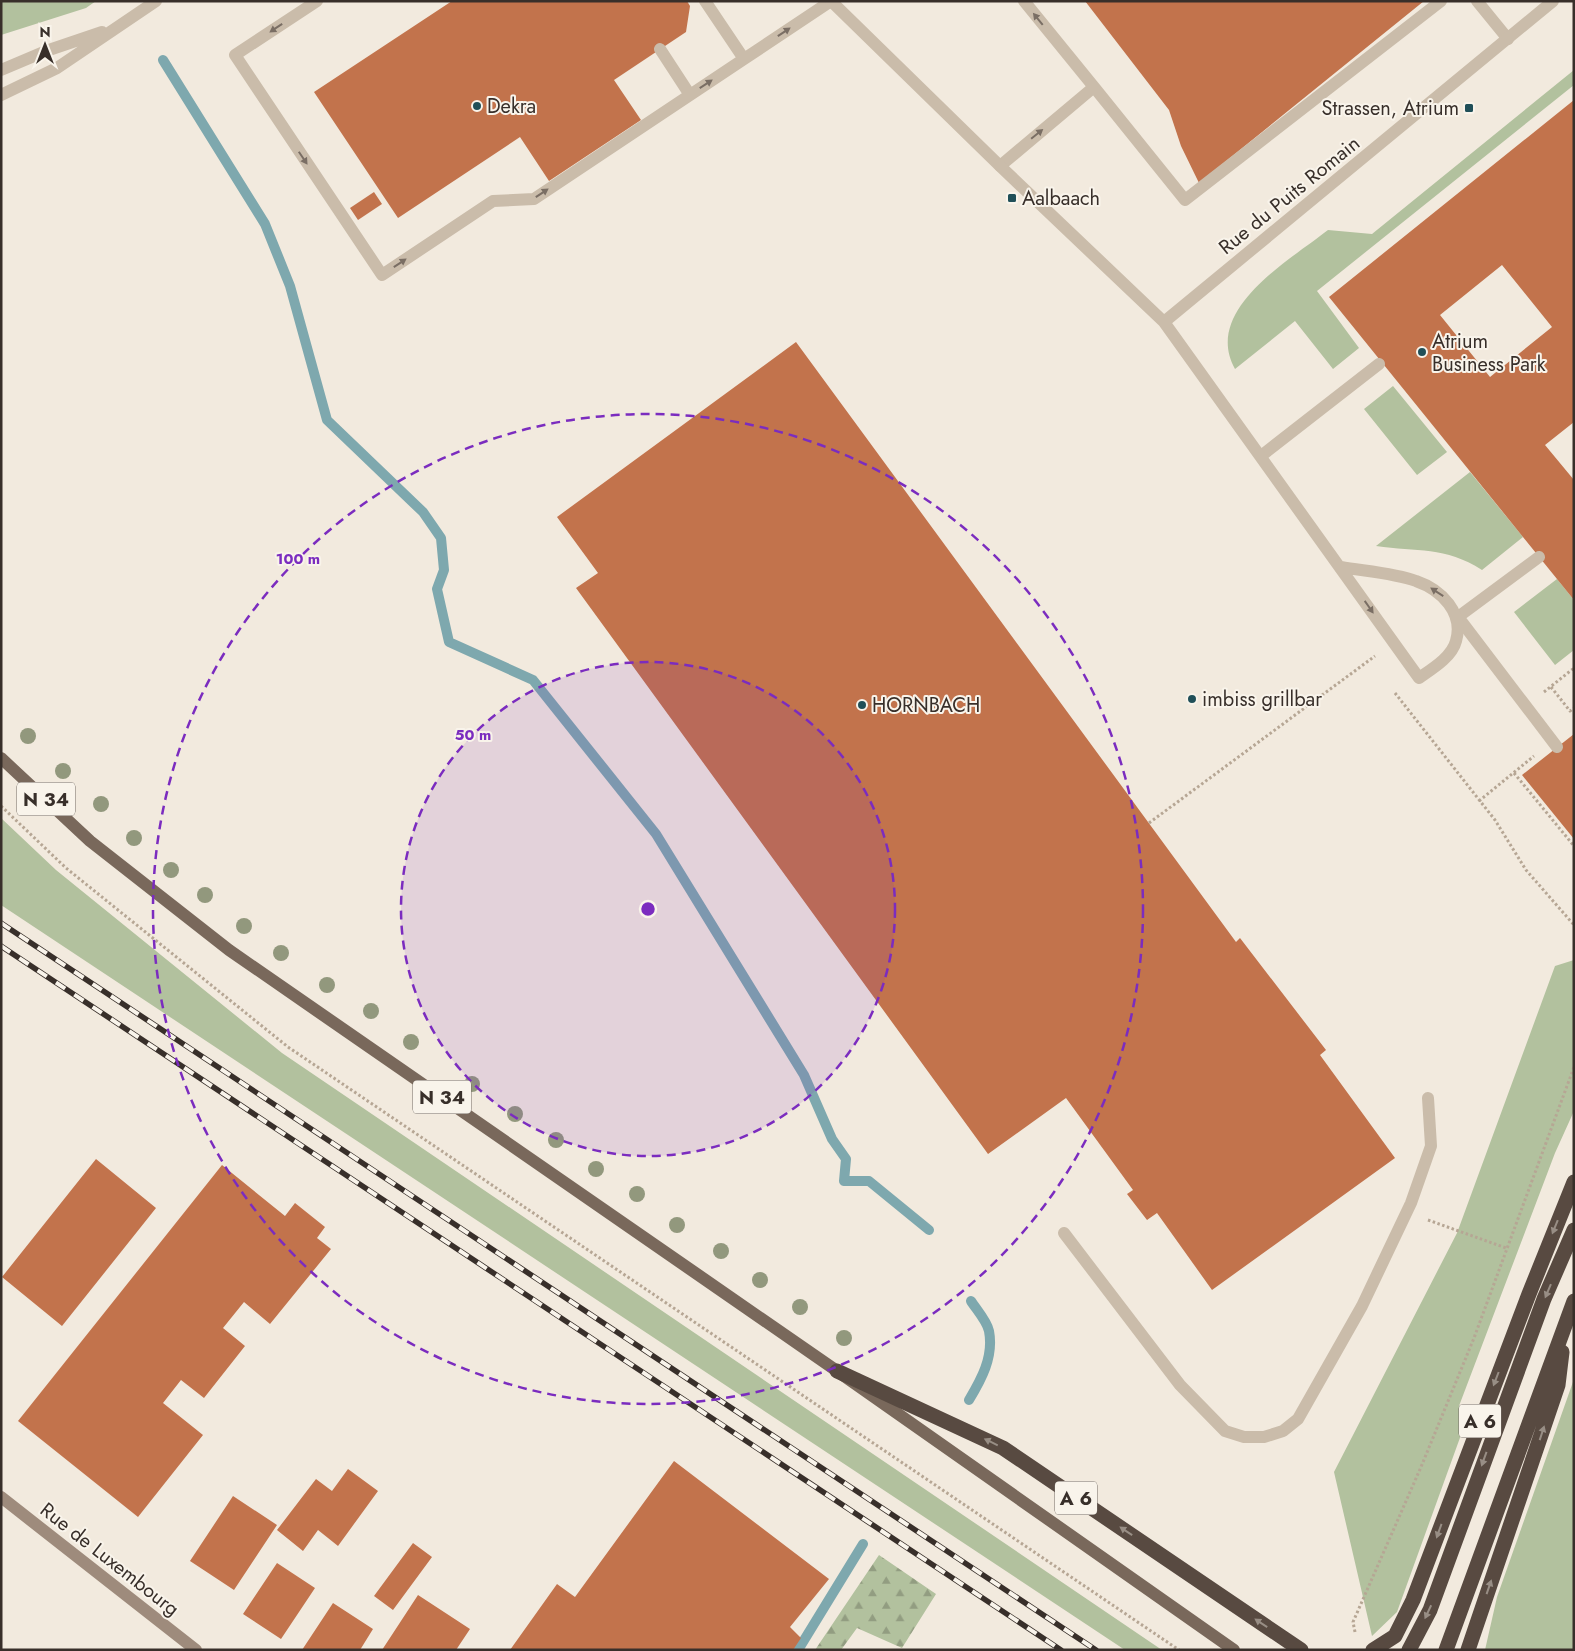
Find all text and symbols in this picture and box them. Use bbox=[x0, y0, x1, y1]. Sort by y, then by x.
one-way arrow bbox=[1033, 12, 1044, 25]
north arrow bbox=[20, 20, 70, 70]
text: N bbox=[39, 22, 51, 42]
one-way arrow bbox=[270, 23, 283, 33]
one-way arrow bbox=[777, 27, 791, 37]
one-way arrow bbox=[700, 79, 713, 89]
place label: Dekra bbox=[487, 92, 536, 121]
place label: Strassen, Atrium bbox=[1322, 94, 1459, 123]
marker: Dekra bbox=[471, 100, 483, 112]
marker: Strassen, Atrium bbox=[1463, 102, 1475, 114]
one-way arrow bbox=[1030, 128, 1043, 139]
street label: Rue du Puits Romain bbox=[1213, 129, 1366, 261]
one-way arrow bbox=[298, 151, 308, 165]
place label: Aalbaach bbox=[1022, 184, 1100, 213]
one-way arrow bbox=[535, 188, 549, 198]
marker: Aalbaach bbox=[1006, 192, 1018, 204]
one-way arrow bbox=[393, 258, 407, 268]
place label: Atrium Business Park bbox=[1432, 327, 1546, 379]
marker: Atrium Business Park bbox=[1416, 346, 1428, 358]
text: 100 m bbox=[276, 548, 320, 570]
one-way arrow bbox=[1430, 588, 1443, 597]
one-way arrow bbox=[1364, 600, 1374, 613]
place label: imbiss grillbar bbox=[1202, 685, 1322, 714]
place label: HORNBACH bbox=[872, 691, 980, 720]
marker: imbiss grillbar bbox=[1186, 693, 1198, 705]
marker: HORNBACH bbox=[856, 699, 868, 711]
text: 50 m bbox=[455, 724, 491, 746]
road number: N 34 bbox=[17, 782, 75, 816]
centre of rings bbox=[639, 900, 657, 918]
road number: N 34 bbox=[413, 1080, 471, 1114]
one-way arrow bbox=[1551, 1220, 1558, 1235]
one-way arrow bbox=[1543, 1284, 1551, 1298]
one-way arrow bbox=[1492, 1372, 1500, 1387]
road number: A 6 bbox=[1459, 1404, 1501, 1438]
one-way arrow bbox=[1539, 1426, 1546, 1441]
one-way arrow bbox=[984, 1438, 998, 1446]
one-way arrow bbox=[1480, 1452, 1487, 1467]
road number: A 6 bbox=[1055, 1482, 1097, 1515]
street label: Rue de Luxembourg bbox=[34, 1496, 185, 1623]
one-way arrow bbox=[1435, 1524, 1443, 1539]
one-way arrow bbox=[1120, 1527, 1133, 1536]
one-way arrow bbox=[1485, 1579, 1493, 1594]
one-way arrow bbox=[1424, 1605, 1432, 1619]
one-way arrow bbox=[1254, 1618, 1267, 1628]

